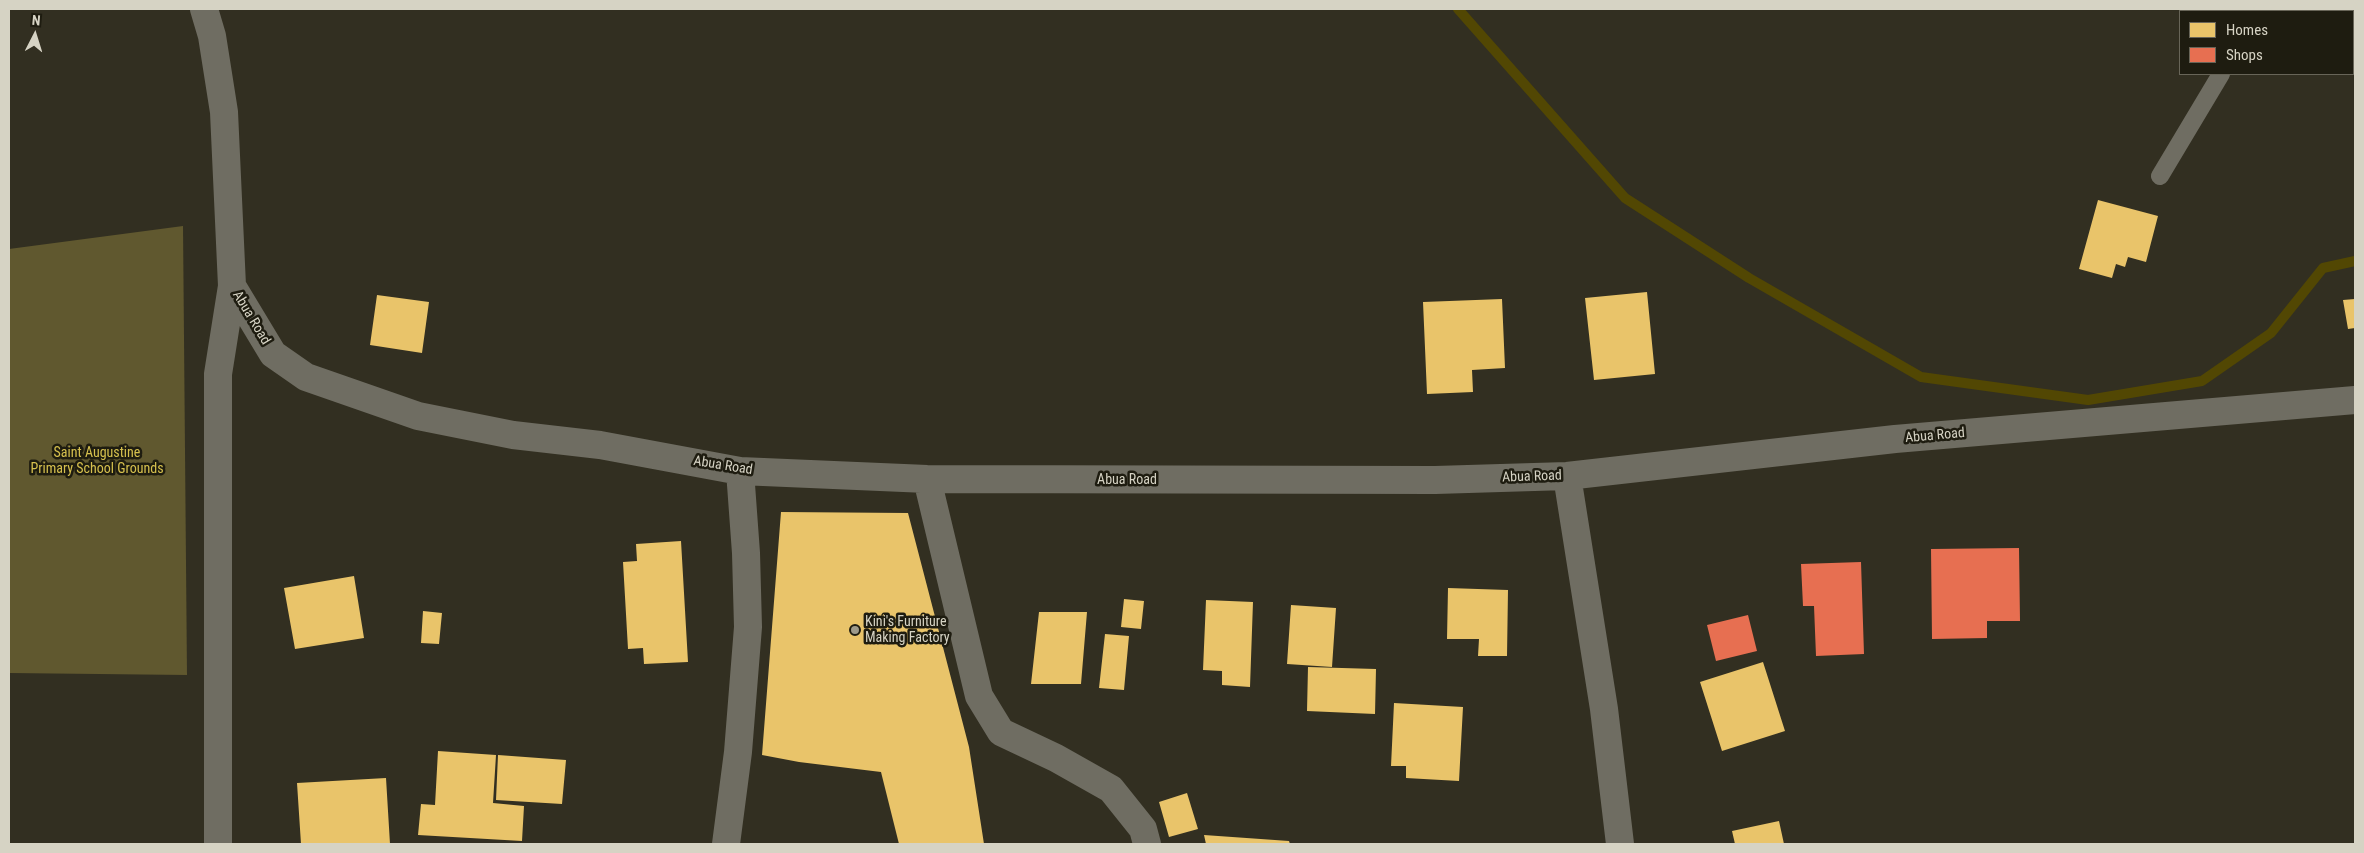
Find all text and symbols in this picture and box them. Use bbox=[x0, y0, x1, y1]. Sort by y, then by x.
north arrow bbox=[10, 10, 60, 60]
legend bbox=[2179, 10, 2354, 75]
text: N bbox=[31, 12, 41, 28]
text: Homes bbox=[2226, 21, 2268, 39]
text: Shops bbox=[2226, 46, 2263, 64]
street label: Abua Road bbox=[228, 288, 274, 348]
street label: Abua Road bbox=[1904, 425, 1966, 447]
park label: Saint Augustine Primary School Grounds bbox=[30, 445, 164, 478]
street label: Abua Road bbox=[692, 453, 754, 479]
street label: Abua Road bbox=[1502, 468, 1562, 486]
street label: Abua Road bbox=[1097, 472, 1157, 488]
place label: Kini's Furniture Making Factory bbox=[865, 614, 950, 646]
marker: Kini's Furniture Making Factory bbox=[849, 624, 861, 636]

